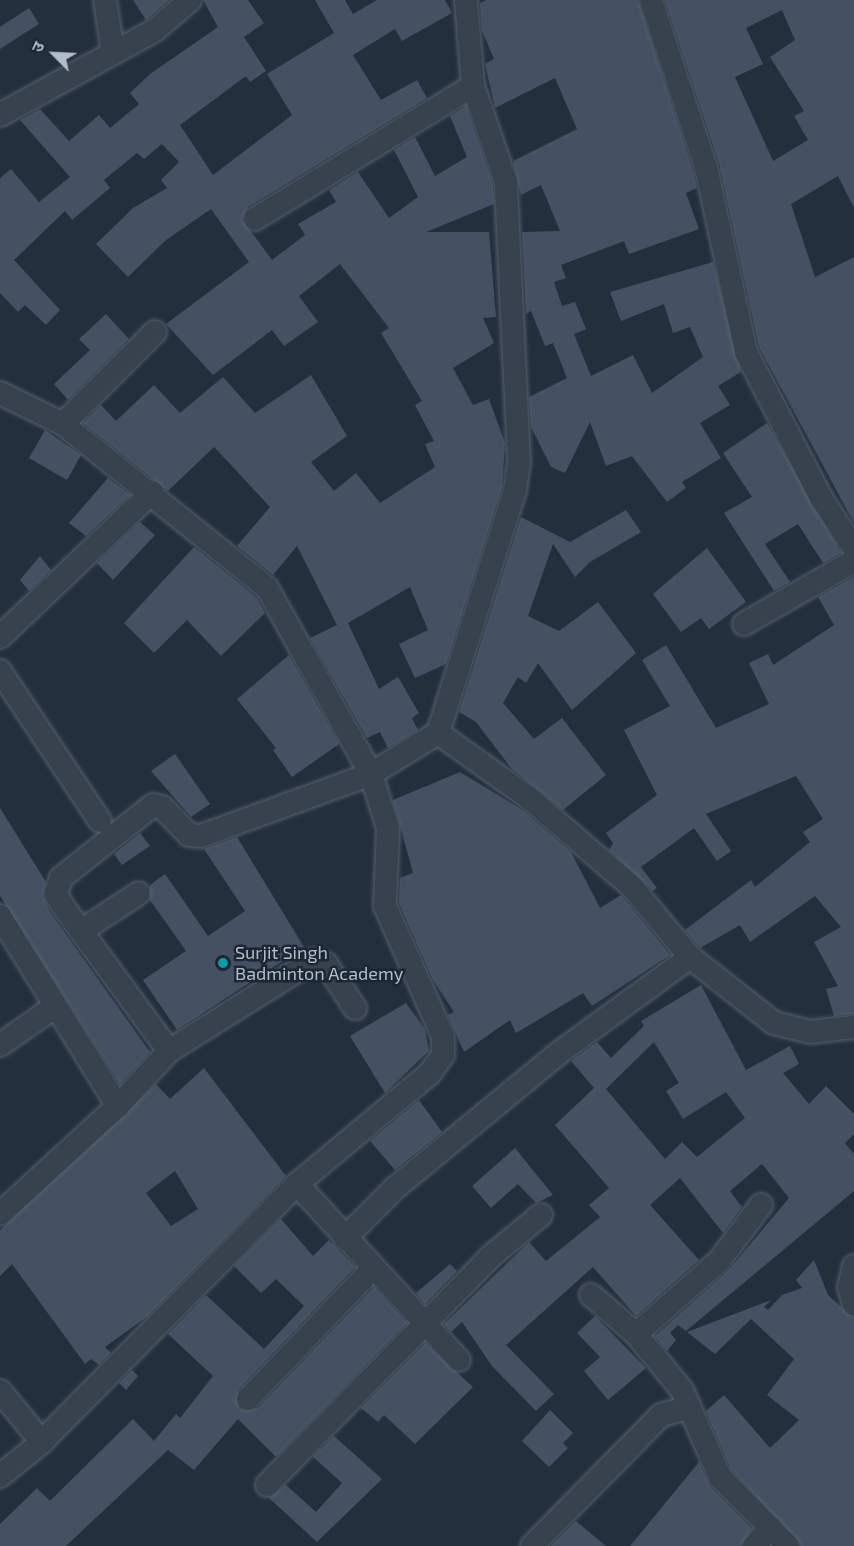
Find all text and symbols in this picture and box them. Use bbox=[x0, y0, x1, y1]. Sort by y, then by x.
north arrow bbox=[24, 24, 84, 84]
text: उ bbox=[27, 38, 48, 55]
place label: Surjit Singh Badminton Academy bbox=[235, 942, 404, 984]
marker: Surjit Singh Badminton Academy bbox=[216, 956, 230, 970]

